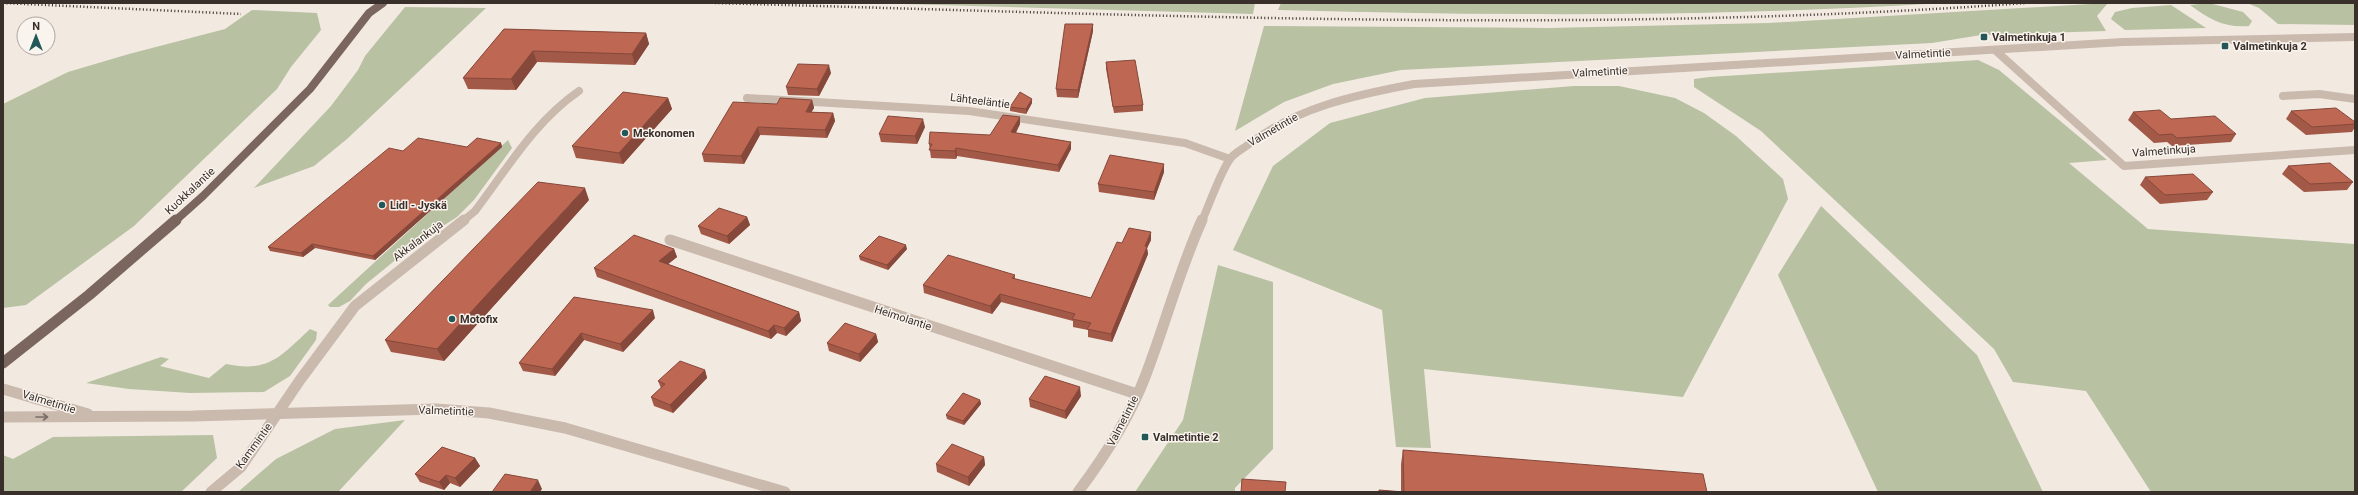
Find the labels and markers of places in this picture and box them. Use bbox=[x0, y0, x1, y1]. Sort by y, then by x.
place label: Valmetinkuja 1 bbox=[1992, 31, 2066, 44]
marker: Valmetinkuja 1 bbox=[1979, 32, 1989, 42]
place label: Valmetinkuja 2 bbox=[2233, 40, 2307, 53]
marker: Valmetinkuja 2 bbox=[2220, 41, 2230, 51]
place label: Mekonomen bbox=[633, 127, 695, 140]
marker: Mekonomen bbox=[620, 128, 630, 138]
place label: Lidl - Jyskä bbox=[390, 199, 447, 212]
marker: Lidl - Jyskä bbox=[377, 200, 387, 210]
place label: Motofix bbox=[460, 313, 498, 326]
marker: Motofix bbox=[447, 314, 457, 324]
place label: Valmetintie 2 bbox=[1153, 431, 1219, 444]
marker: Valmetintie 2 bbox=[1140, 432, 1150, 442]

